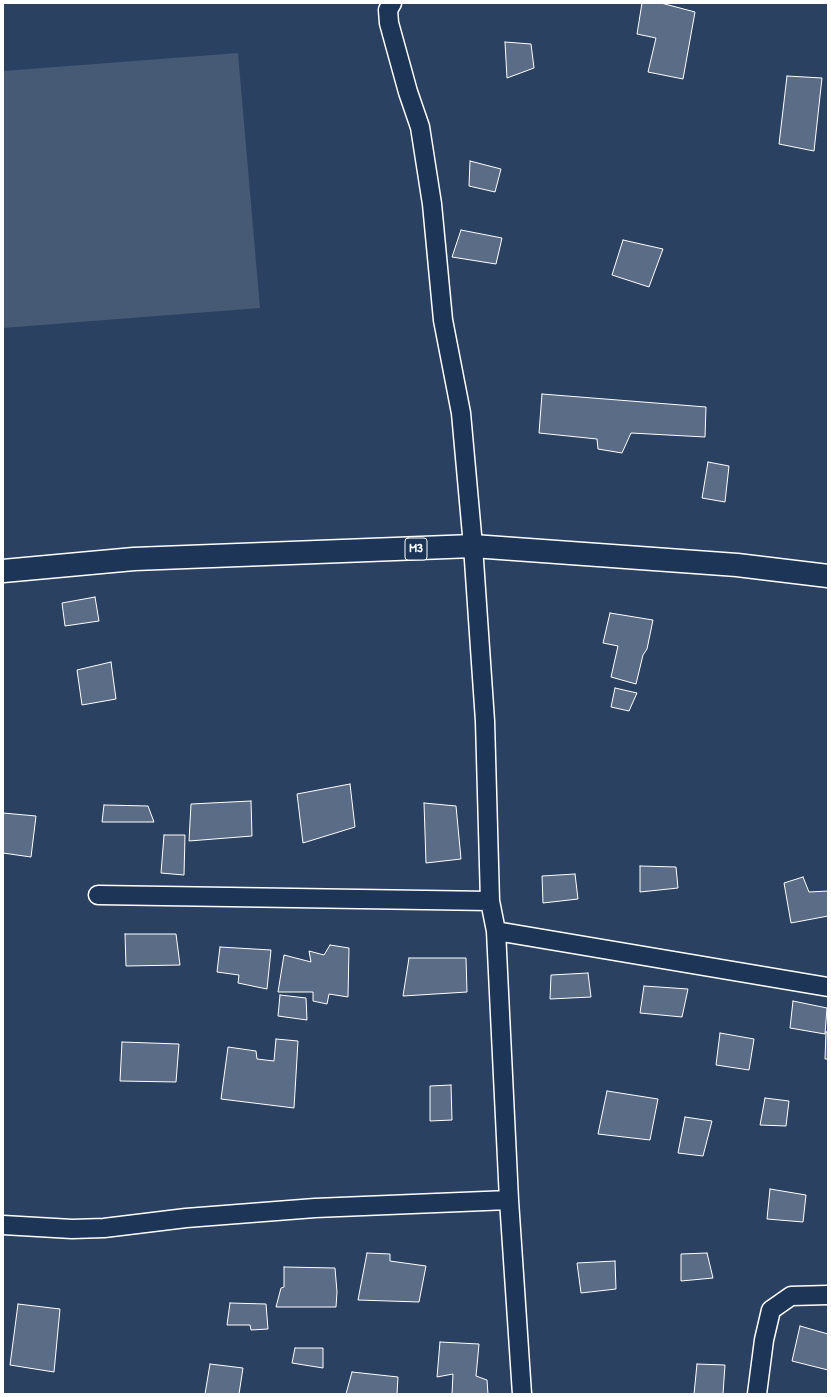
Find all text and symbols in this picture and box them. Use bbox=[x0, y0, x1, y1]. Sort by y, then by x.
road number: M3 bbox=[405, 538, 427, 560]

